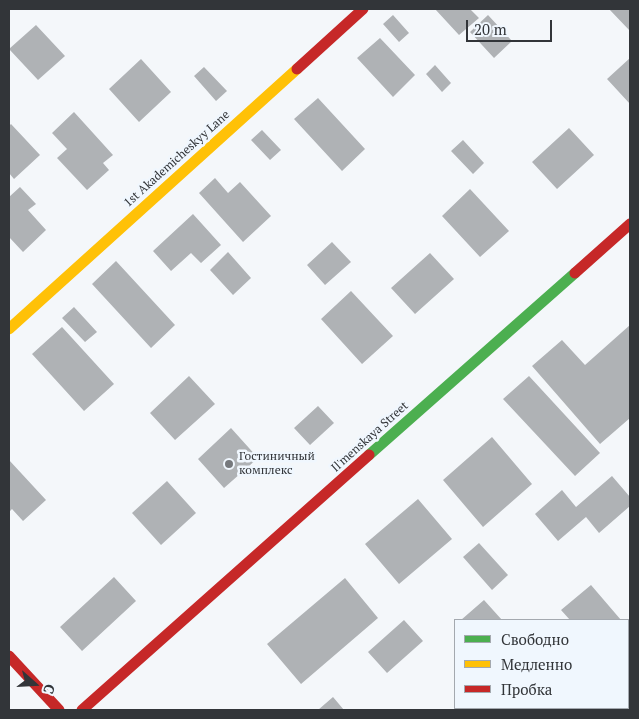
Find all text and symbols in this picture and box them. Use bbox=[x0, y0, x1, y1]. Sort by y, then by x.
scale bar bbox=[469, 10, 555, 42]
text: 20 m bbox=[474, 19, 507, 39]
street label: 1st Akademicheskyy Lane bbox=[121, 108, 233, 210]
street label: Il'menskaya Street bbox=[329, 399, 411, 475]
place label: Гостиничный комплекс bbox=[239, 450, 315, 478]
marker: Гостиничный комплекс bbox=[223, 458, 235, 470]
legend bbox=[454, 619, 629, 709]
text: Свободно bbox=[501, 629, 569, 649]
text: Медленно bbox=[501, 654, 572, 674]
north arrow bbox=[10, 659, 60, 709]
text: Пробка bbox=[501, 679, 552, 699]
text: С bbox=[39, 682, 60, 696]

